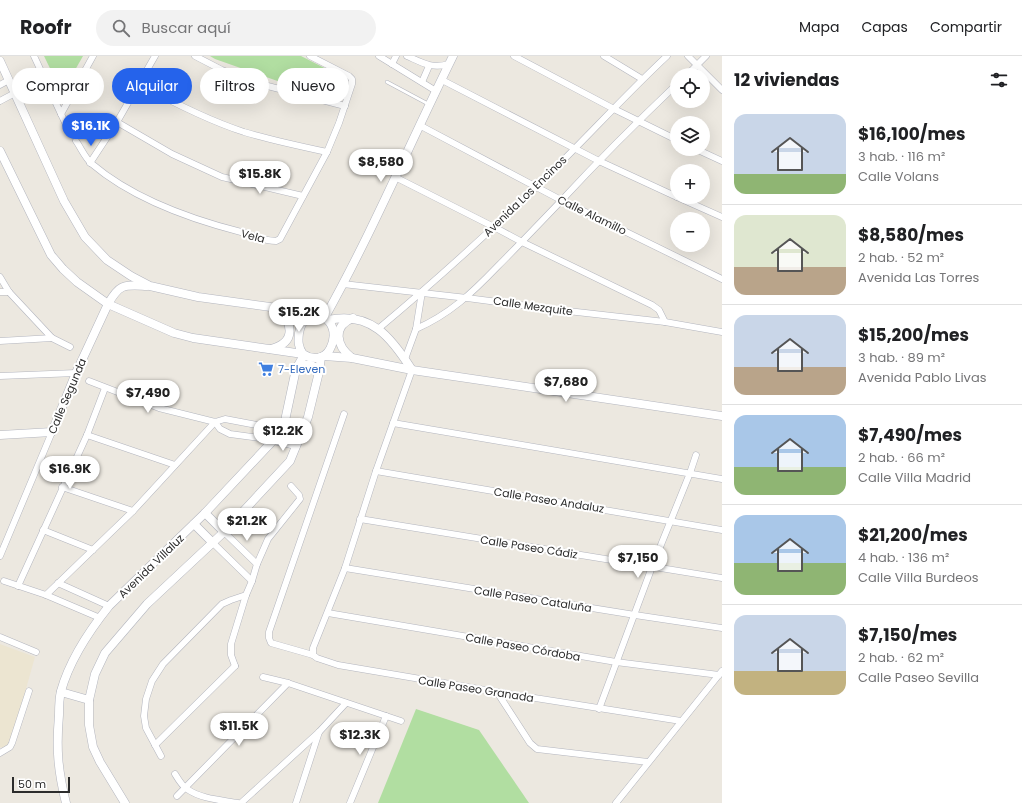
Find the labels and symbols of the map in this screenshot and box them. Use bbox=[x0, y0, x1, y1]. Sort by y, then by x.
pin: $16.1K bbox=[58, 113, 124, 147]
pin: $8,580 bbox=[348, 149, 414, 183]
street label: Avenida Los Encinos bbox=[480, 152, 570, 240]
pin: $15.8K bbox=[227, 161, 293, 195]
street label: Calle Alamillo bbox=[555, 191, 629, 239]
street label: Vela bbox=[239, 225, 267, 247]
street label: Calle Mezquite bbox=[492, 292, 574, 320]
pin: $15.2K bbox=[266, 299, 332, 333]
street label: Calle Segunda bbox=[44, 356, 90, 436]
supermarket icon: 7-Eleven bbox=[257, 360, 275, 378]
place label: 7-Eleven bbox=[278, 361, 325, 377]
pin: $7,680 bbox=[533, 369, 599, 403]
pin: $7,490 bbox=[115, 380, 181, 414]
pin: $12.2K bbox=[250, 418, 316, 452]
pin: $16.9K bbox=[37, 456, 103, 490]
street label: Calle Paseo Andaluz bbox=[493, 483, 605, 517]
pin: $21.2K bbox=[214, 508, 280, 542]
street label: Avenida Villaluz bbox=[115, 530, 187, 602]
street label: Calle Paseo Cádiz bbox=[479, 531, 579, 563]
pin: $7,150 bbox=[605, 545, 671, 579]
street label: Calle Paseo Cataluña bbox=[473, 582, 593, 616]
street label: Calle Paseo Córdoba bbox=[464, 629, 582, 665]
street label: Calle Paseo Granada bbox=[417, 672, 535, 706]
pin: $11.5K bbox=[206, 713, 272, 747]
pin: $12.3K bbox=[327, 722, 393, 756]
scale bar bbox=[12, 775, 70, 794]

